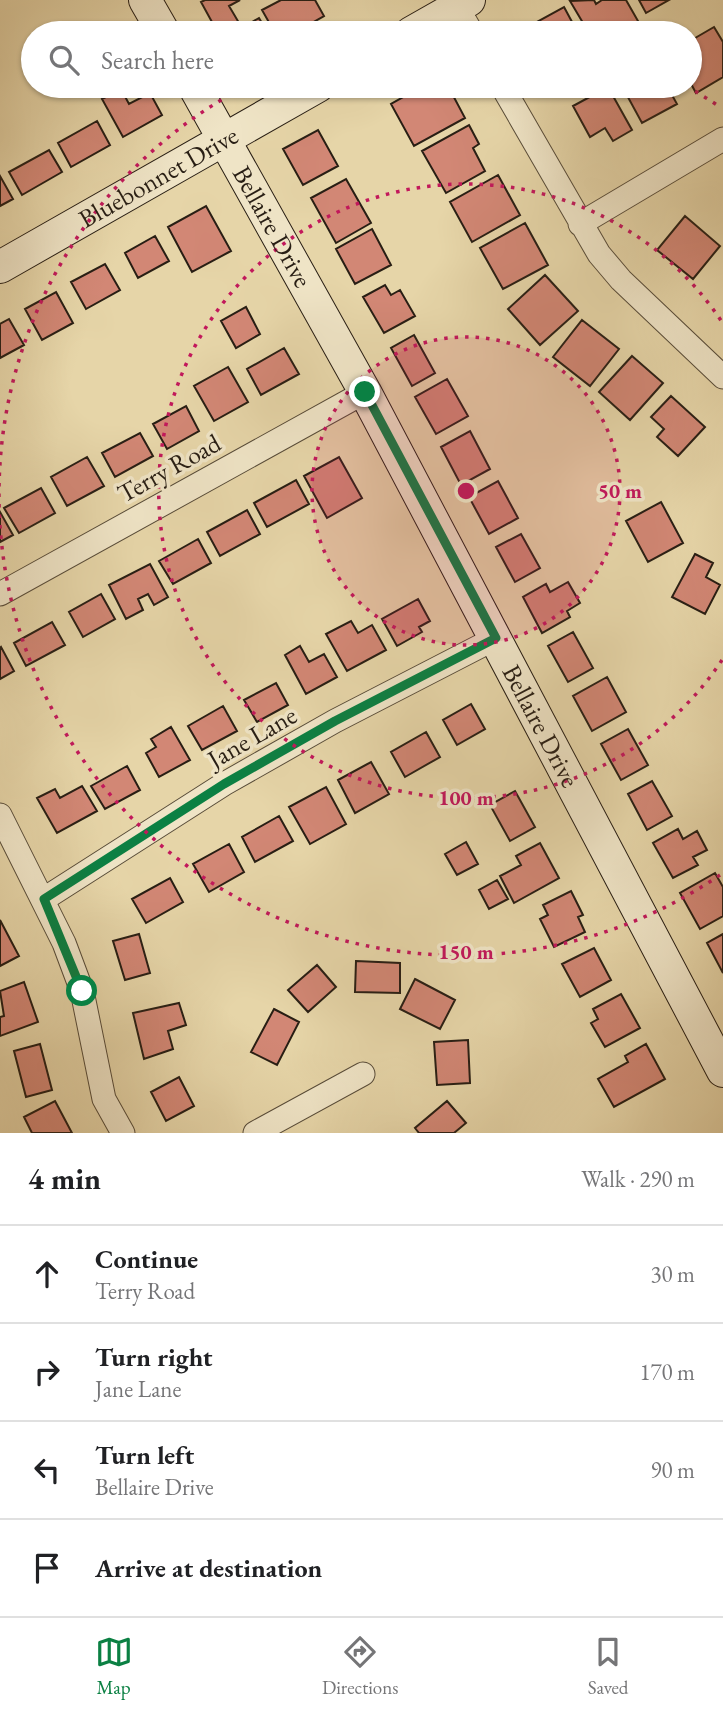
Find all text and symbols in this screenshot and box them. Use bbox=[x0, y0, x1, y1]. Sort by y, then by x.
search box bbox=[21, 21, 702, 98]
icon: search bbox=[45, 41, 83, 79]
text: Search here bbox=[101, 43, 214, 77]
street label: Bluebonnet Drive bbox=[72, 118, 244, 236]
street label: Bellaire Drive bbox=[225, 160, 320, 293]
route end bbox=[349, 376, 380, 407]
street label: Terry Road bbox=[111, 425, 227, 510]
text: 50 m bbox=[598, 477, 642, 504]
centre of rings bbox=[454, 479, 478, 503]
street label: Bellaire Drive bbox=[495, 659, 587, 793]
street label: Jane Lane bbox=[199, 698, 303, 777]
text: 100 m bbox=[438, 784, 494, 811]
text: 150 m bbox=[438, 938, 494, 965]
route start bbox=[66, 975, 97, 1006]
text: 4 min bbox=[28, 1159, 101, 1198]
text: Walk · 290 m bbox=[581, 1164, 695, 1194]
text: Continue bbox=[95, 1242, 198, 1276]
icon: ahead bbox=[28, 1255, 66, 1293]
text: 30 m bbox=[650, 1259, 695, 1289]
text: Terry Road bbox=[95, 1276, 195, 1306]
text: Turn right bbox=[95, 1340, 213, 1374]
icon: right bbox=[28, 1353, 66, 1391]
text: 170 m bbox=[639, 1357, 695, 1387]
text: Jane Lane bbox=[95, 1374, 181, 1404]
text: Turn left bbox=[95, 1438, 194, 1472]
icon: left bbox=[28, 1451, 66, 1489]
text: 90 m bbox=[650, 1455, 695, 1485]
text: Bellaire Drive bbox=[95, 1472, 214, 1502]
icon: arrive bbox=[28, 1549, 66, 1587]
text: Arrive at destination bbox=[95, 1551, 322, 1585]
tab: Map bbox=[95, 1633, 133, 1700]
tab: Directions bbox=[322, 1633, 398, 1700]
tab: Saved bbox=[588, 1633, 628, 1700]

